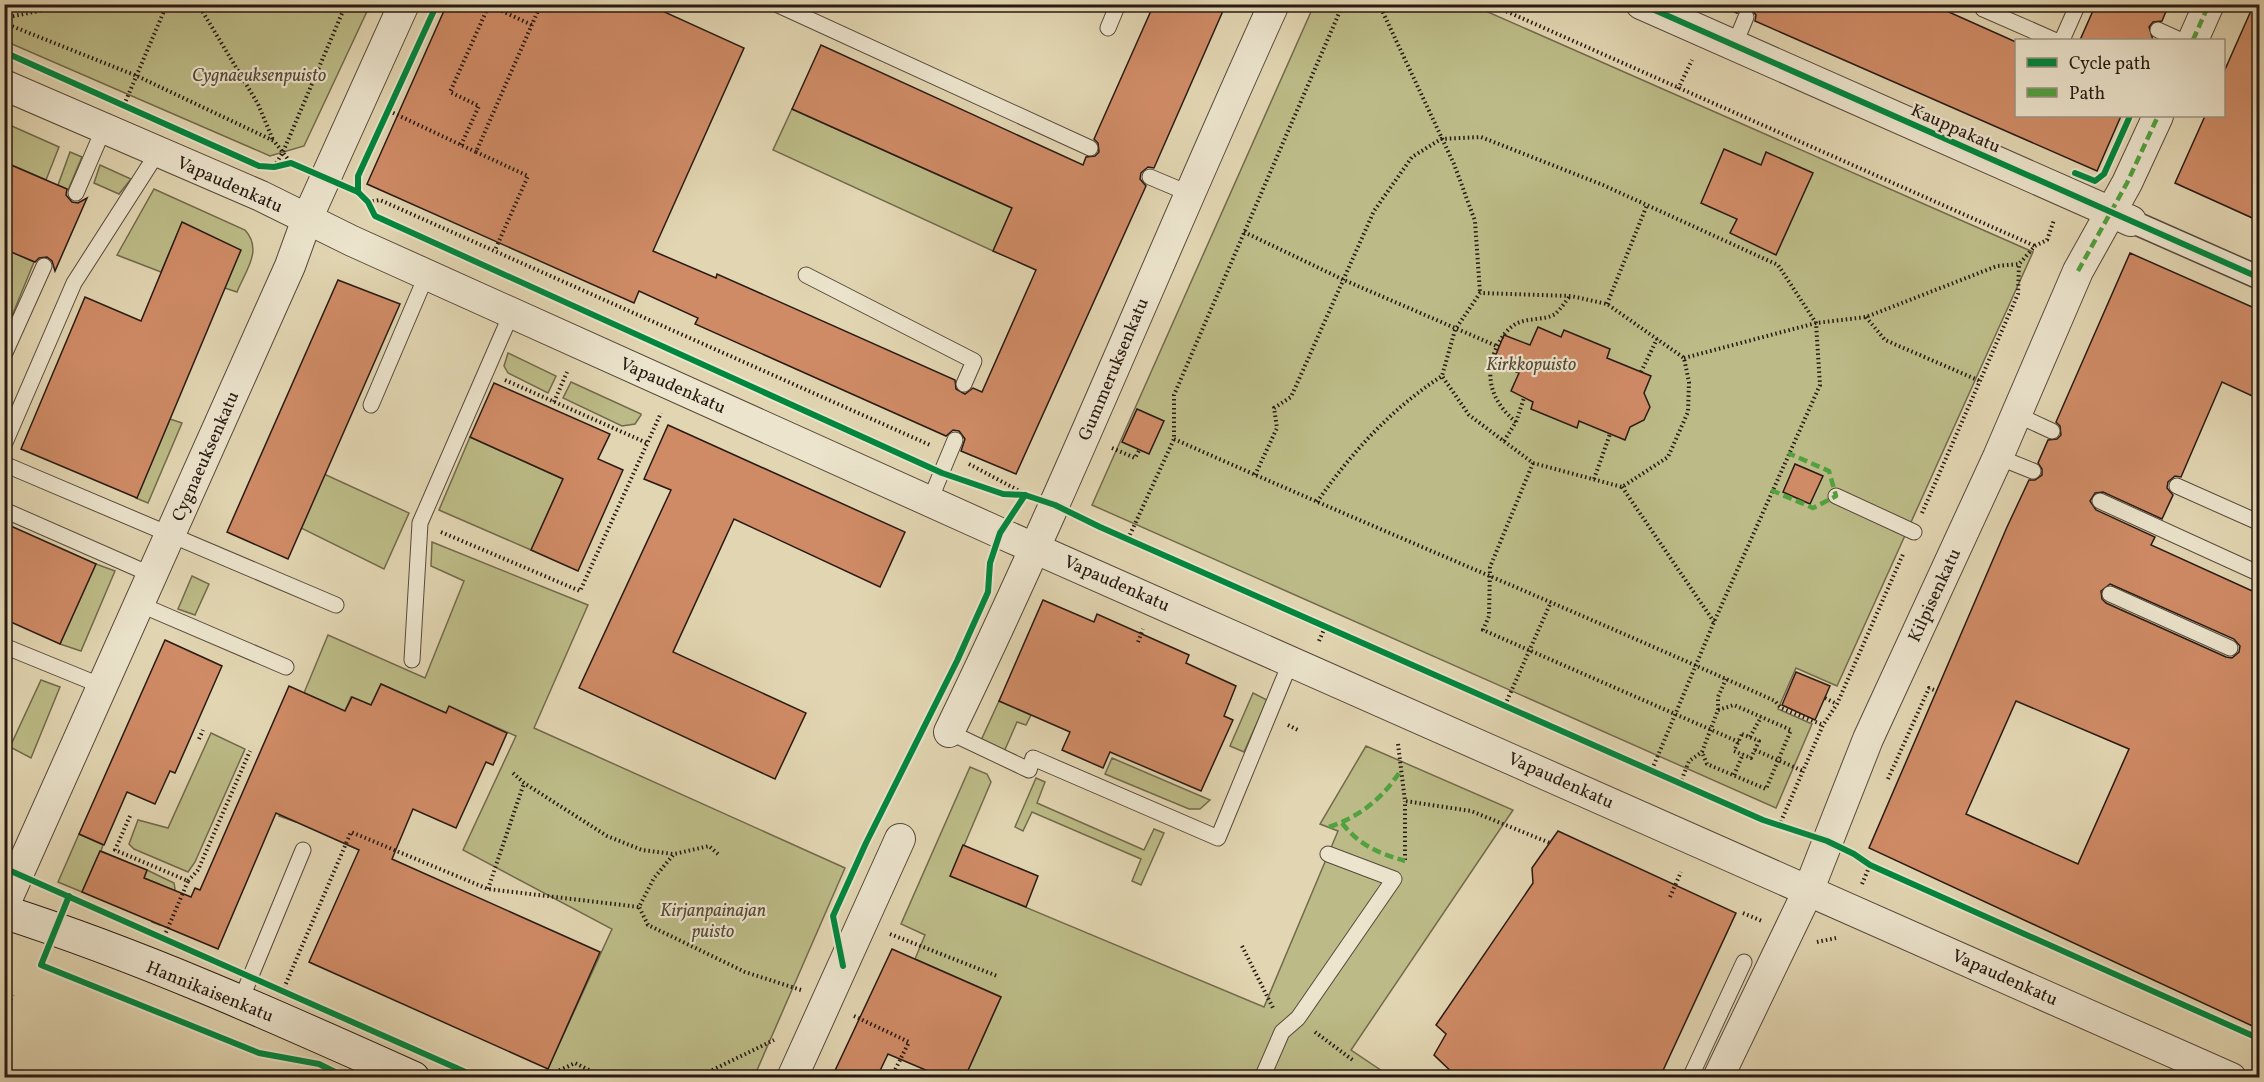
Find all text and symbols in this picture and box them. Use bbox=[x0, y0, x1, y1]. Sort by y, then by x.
legend bbox=[2015, 39, 2225, 117]
text: Cycle path bbox=[2069, 52, 2151, 77]
park label: Cygnaeuksenpuisto bbox=[192, 64, 326, 89]
text: Path bbox=[2069, 82, 2105, 107]
street label: Kauppakatu bbox=[1907, 98, 2004, 160]
street label: Vapaudenkatu bbox=[172, 151, 286, 220]
street label: Gummeruksenkatu bbox=[1073, 294, 1156, 445]
street label: Vapaudenkatu bbox=[615, 352, 729, 421]
park label: Kirkkopuisto bbox=[1486, 353, 1576, 378]
street label: Cygnaeuksenkatu bbox=[166, 388, 246, 526]
street label: Kilpisenkatu bbox=[1903, 545, 1968, 647]
street label: Vapaudenkatu bbox=[1059, 550, 1173, 619]
street label: Vapaudenkatu bbox=[1503, 747, 1617, 816]
park label: Kirjanpainajan puisto bbox=[660, 899, 766, 945]
street label: Vapaudenkatu bbox=[1947, 944, 2061, 1013]
street label: Hannikaisenkatu bbox=[142, 955, 277, 1029]

